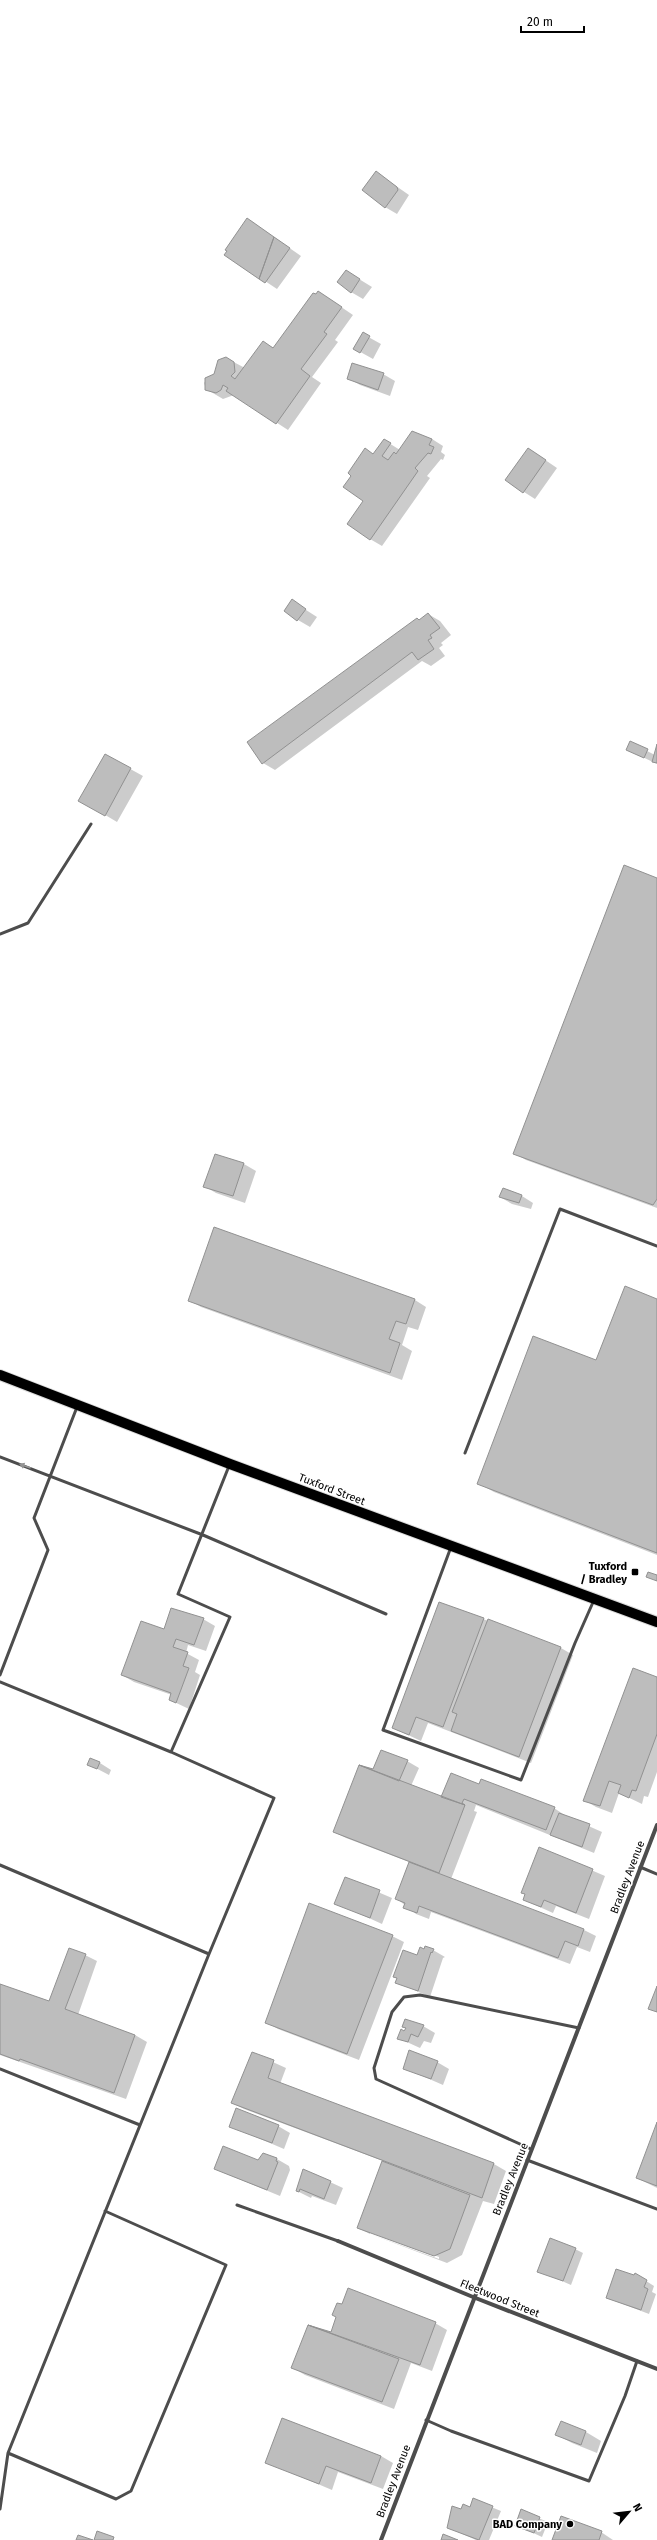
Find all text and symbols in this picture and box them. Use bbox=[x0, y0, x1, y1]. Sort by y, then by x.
scale bar bbox=[521, 8, 584, 34]
text: 20 m bbox=[527, 15, 553, 29]
one-way arrow bbox=[19, 1463, 31, 1469]
street label: Tuxford Street bbox=[297, 1471, 367, 1508]
place label: Tuxford / Bradley bbox=[580, 1560, 627, 1586]
marker: Tuxford / Bradley bbox=[630, 1567, 640, 1577]
street label: Bradley Avenue bbox=[608, 1839, 647, 1915]
street label: Bradley Avenue bbox=[490, 2141, 531, 2217]
street label: Fleetwood Street bbox=[458, 2277, 541, 2320]
street label: Bradley Avenue bbox=[374, 2443, 413, 2519]
north arrow bbox=[609, 2492, 649, 2532]
text: N bbox=[630, 2501, 645, 2514]
place label: BAD Company bbox=[493, 2518, 562, 2531]
marker: BAD Company bbox=[565, 2519, 575, 2529]

